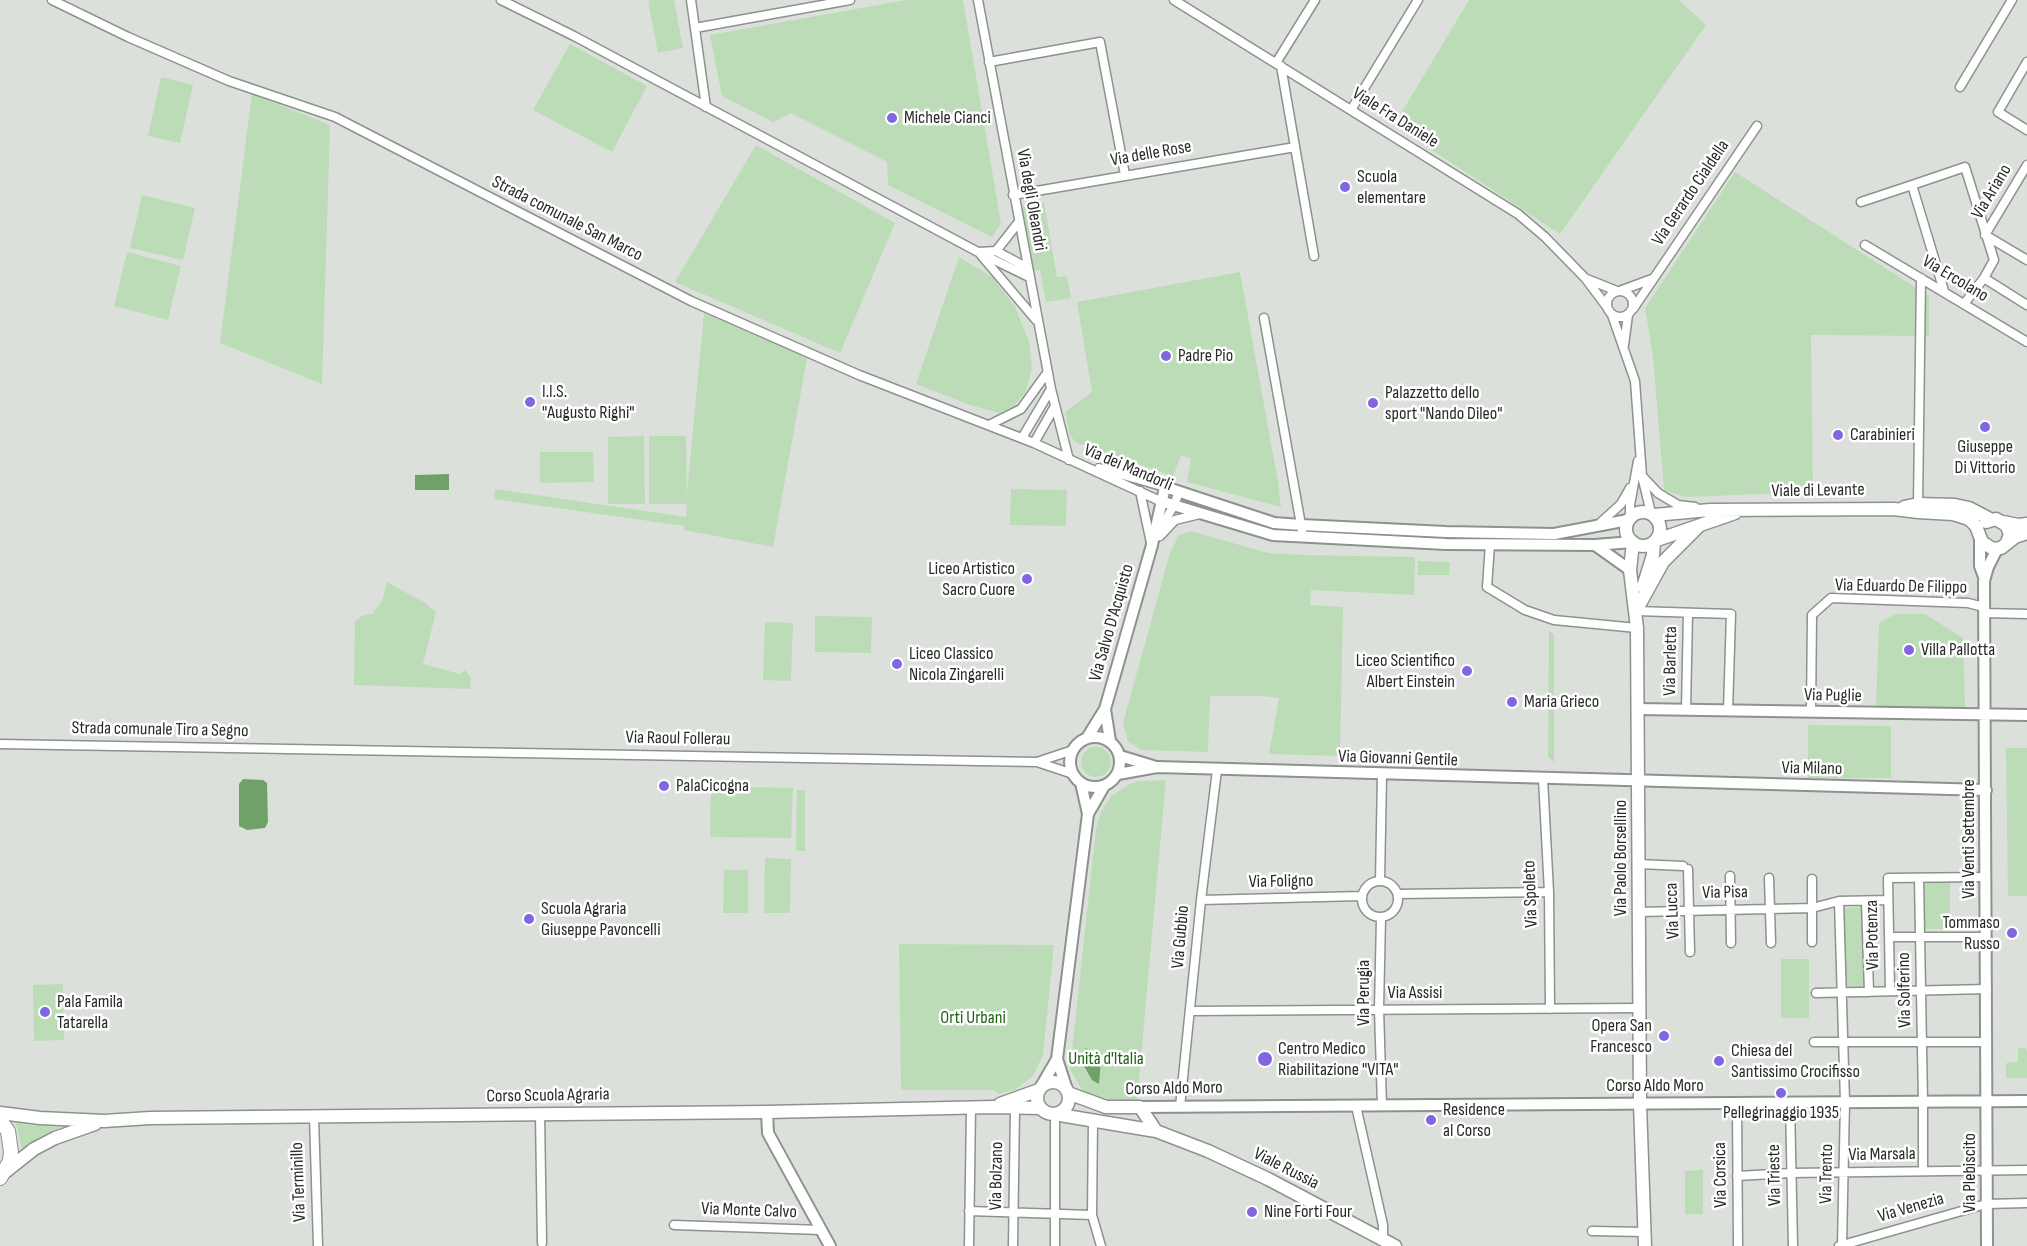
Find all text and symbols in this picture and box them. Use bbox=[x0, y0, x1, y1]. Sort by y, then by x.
street label: Viale Fra Daniele bbox=[1348, 83, 1442, 153]
place label: Michele Cianci bbox=[904, 107, 991, 129]
marker: Michele Cianci bbox=[885, 111, 899, 125]
street label: Via delle Rose bbox=[1109, 136, 1193, 172]
street label: Via Gerardo Cialdella bbox=[1648, 136, 1734, 250]
street label: Via degli Oleandri bbox=[1011, 147, 1051, 253]
street label: Via Ariano bbox=[1967, 161, 2017, 223]
place label: Scuola elementare bbox=[1357, 166, 1426, 208]
street label: Strada comunale San Marco bbox=[488, 172, 646, 266]
marker: Scuola elementare bbox=[1338, 180, 1352, 194]
street label: Via Ercolano bbox=[1918, 251, 1992, 307]
place label: Padre Pio bbox=[1178, 345, 1233, 367]
marker: Padre Pio bbox=[1159, 349, 1173, 363]
place label: I.I.S. "Augusto Righi" bbox=[542, 381, 634, 424]
place label: Palazzetto dello sport "Nando Dileo" bbox=[1385, 382, 1503, 424]
marker: I.I.S. "Augusto Righi" bbox=[523, 395, 537, 409]
marker: Palazzetto dello sport "Nando Dileo" bbox=[1366, 396, 1380, 410]
marker: Giuseppe Di Vittorio bbox=[1978, 420, 1992, 434]
place label: Carabinieri bbox=[1850, 424, 1915, 446]
marker: Carabinieri bbox=[1831, 428, 1845, 442]
place label: Giuseppe Di Vittorio bbox=[1955, 436, 2015, 478]
street label: Via dei Mandorli bbox=[1080, 440, 1176, 496]
street label: Viale di Levante bbox=[1771, 479, 1865, 503]
place label: Liceo Artistico Sacro Cuore bbox=[928, 558, 1015, 600]
street label: Via Salvo D'Acquisto bbox=[1085, 562, 1139, 684]
marker: Liceo Artistico Sacro Cuore bbox=[1020, 572, 1034, 586]
street label: Via Eduardo De Filippo bbox=[1835, 575, 1967, 599]
street label: Via Barletta bbox=[1660, 626, 1682, 696]
place label: Villa Pallotta bbox=[1921, 639, 1995, 661]
place label: Liceo Classico Nicola Zingarelli bbox=[909, 643, 1004, 686]
marker: Villa Pallotta bbox=[1902, 643, 1916, 657]
place label: Liceo Scientifico Albert Einstein bbox=[1356, 650, 1455, 692]
marker: Liceo Classico Nicola Zingarelli bbox=[890, 657, 904, 671]
marker: Liceo Scientifico Albert Einstein bbox=[1460, 664, 1474, 678]
street label: Via Puglie bbox=[1804, 685, 1862, 707]
place label: Maria Grieco bbox=[1524, 691, 1599, 713]
marker: Maria Grieco bbox=[1505, 695, 1519, 709]
street label: Strada comunale Tiro a Segno bbox=[71, 718, 249, 742]
street label: Via Raoul Follerau bbox=[625, 727, 731, 751]
street label: Via Giovanni Gentile bbox=[1338, 746, 1458, 772]
street label: Via Milano bbox=[1781, 758, 1843, 780]
place label: PalaCicogna bbox=[676, 775, 749, 797]
marker: PalaCicogna bbox=[657, 779, 671, 793]
street label: Via Venti Settembre bbox=[1958, 779, 1980, 899]
street label: Via Paolo Borsellino bbox=[1610, 800, 1632, 916]
street label: Via Spoleto bbox=[1519, 860, 1543, 928]
street label: Via Foligno bbox=[1248, 871, 1314, 893]
street label: Via Lucca bbox=[1661, 882, 1685, 940]
street label: Via Pisa bbox=[1702, 882, 1748, 904]
place label: Scuola Agraria Giuseppe Pavoncelli bbox=[541, 898, 661, 940]
street label: Via Potenza bbox=[1862, 900, 1884, 970]
street label: Via Gubbio bbox=[1167, 904, 1195, 970]
marker: Scuola Agraria Giuseppe Pavoncelli bbox=[522, 912, 536, 926]
place label: Tommaso Russo bbox=[1942, 912, 2000, 954]
marker: Tommaso Russo bbox=[2005, 926, 2019, 940]
street label: Via Solferino bbox=[1894, 952, 1916, 1028]
street label: Via Perugia bbox=[1353, 960, 1375, 1026]
street label: Via Assisi bbox=[1388, 982, 1442, 1004]
place label: Pala Famila Tatarella bbox=[57, 991, 123, 1034]
marker: Pala Famila Tatarella bbox=[38, 1005, 52, 1019]
park label: Orti Urbani bbox=[940, 1007, 1006, 1029]
place label: Opera San Francesco bbox=[1590, 1015, 1652, 1058]
marker: Opera San Francesco bbox=[1657, 1029, 1671, 1043]
place label: Centro Medico Riabilitazione "VITA" bbox=[1278, 1038, 1398, 1080]
place label: Chiesa del Santissimo Crocifisso bbox=[1731, 1040, 1860, 1082]
park label: Unità d'Italia bbox=[1068, 1048, 1144, 1070]
marker: Centro Medico Riabilitazione "VITA" bbox=[1256, 1050, 1274, 1068]
marker: Chiesa del Santissimo Crocifisso bbox=[1712, 1054, 1726, 1068]
street label: Corso Aldo Moro bbox=[1606, 1075, 1704, 1097]
street label: Corso Aldo Moro bbox=[1125, 1077, 1223, 1101]
street label: Corso Scuola Agraria bbox=[486, 1084, 610, 1108]
marker: Pellegrinaggio 1935 bbox=[1774, 1086, 1788, 1100]
place label: Residence al Corso bbox=[1443, 1099, 1505, 1142]
place label: Pellegrinaggio 1935 bbox=[1723, 1102, 1839, 1124]
marker: Residence al Corso bbox=[1424, 1113, 1438, 1127]
street label: Via Plebiscito bbox=[1959, 1133, 1981, 1213]
street label: Via Bolzano bbox=[986, 1141, 1008, 1211]
street label: Via Terminillo bbox=[287, 1142, 311, 1222]
street label: Via Corsica bbox=[1710, 1142, 1732, 1208]
street label: Viale Russia bbox=[1250, 1143, 1322, 1195]
street label: Via Trieste bbox=[1764, 1144, 1786, 1206]
street label: Via Trento bbox=[1816, 1144, 1838, 1204]
street label: Via Marsala bbox=[1848, 1144, 1916, 1166]
street label: Via Venezia bbox=[1875, 1188, 1947, 1228]
street label: Via Monte Calvo bbox=[701, 1199, 797, 1223]
place label: Nine Forti Four bbox=[1264, 1201, 1352, 1223]
marker: Nine Forti Four bbox=[1245, 1205, 1259, 1219]

